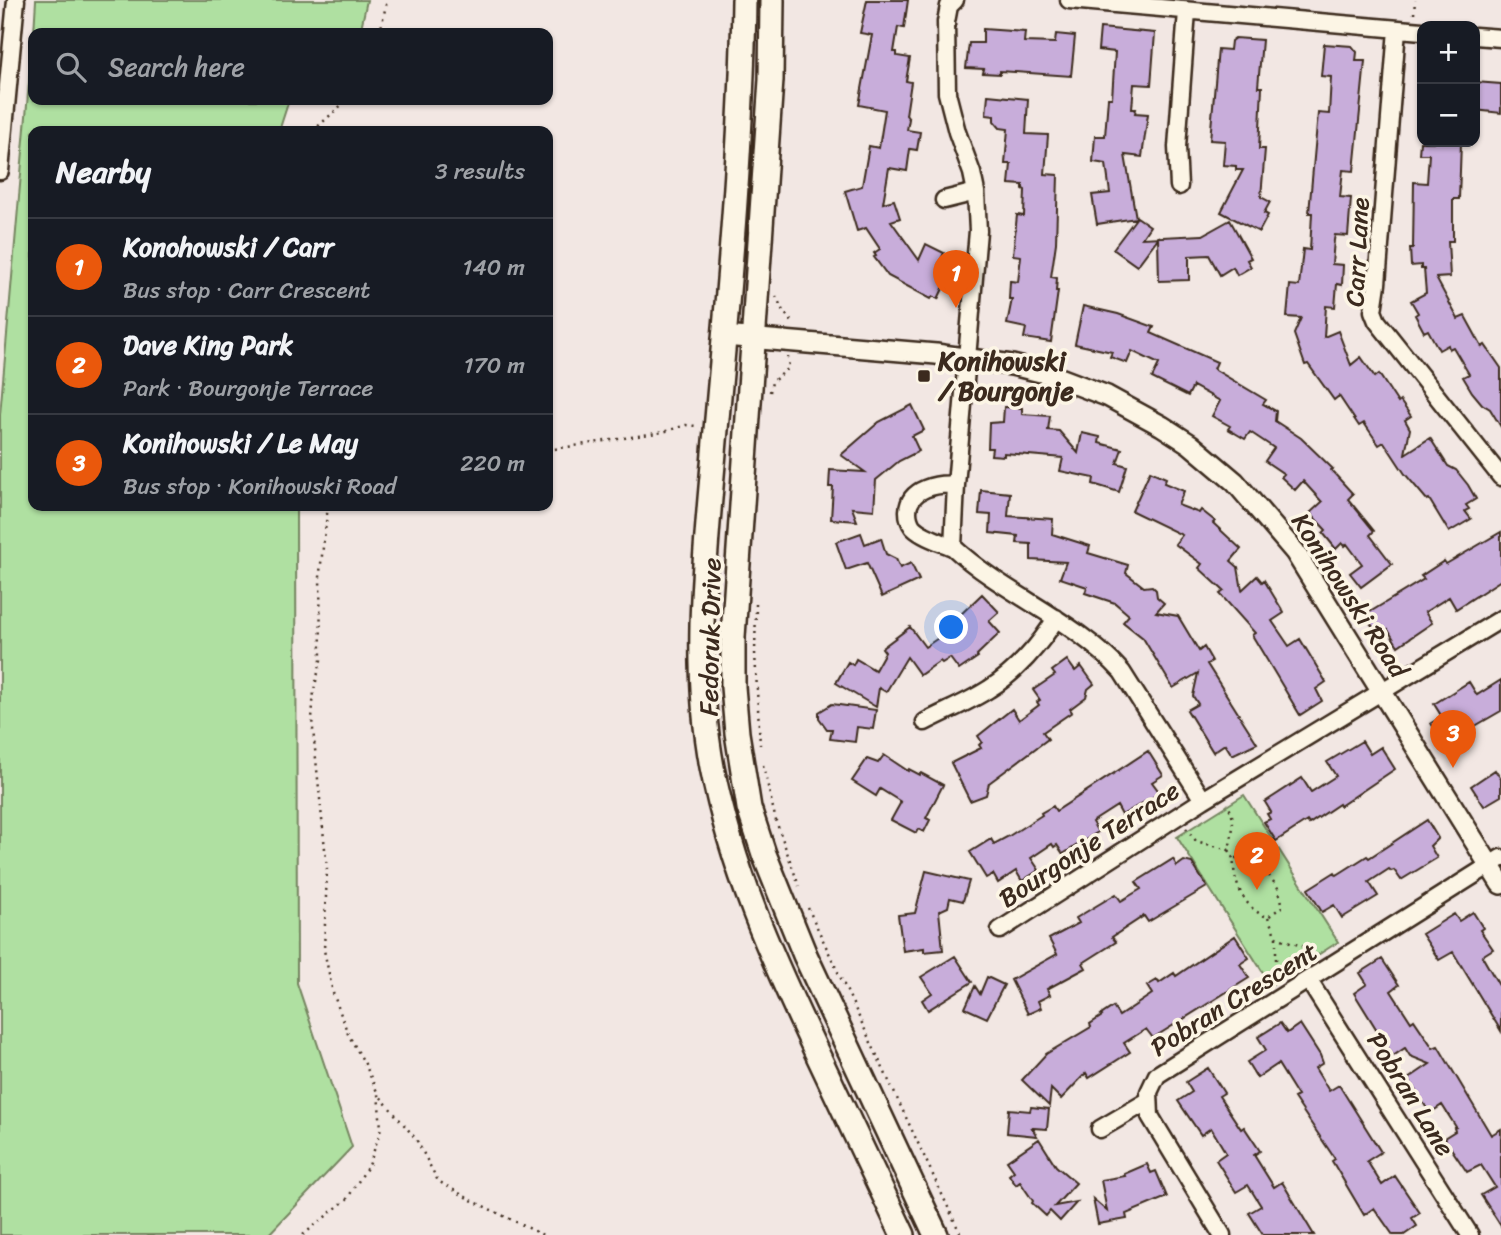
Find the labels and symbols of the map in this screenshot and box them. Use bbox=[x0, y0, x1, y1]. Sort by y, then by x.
street label: Carr Lane bbox=[1331, 196, 1383, 308]
pin: 1 bbox=[933, 250, 979, 308]
place label: Konihowski / Bourgonje bbox=[937, 338, 1074, 414]
marker: Konihowski / Bourgonje bbox=[916, 368, 932, 384]
street label: Konihowski Road bbox=[1279, 503, 1422, 689]
street label: Fedoruk Drive bbox=[686, 557, 734, 717]
your location bbox=[934, 610, 968, 644]
pin: 3 bbox=[1430, 710, 1476, 768]
street label: Bourgonje Terrace bbox=[989, 768, 1189, 920]
pin: 2 bbox=[1234, 832, 1280, 890]
street label: Pobran Crescent bbox=[1141, 929, 1327, 1069]
street label: Pobran Lane bbox=[1354, 1022, 1468, 1166]

